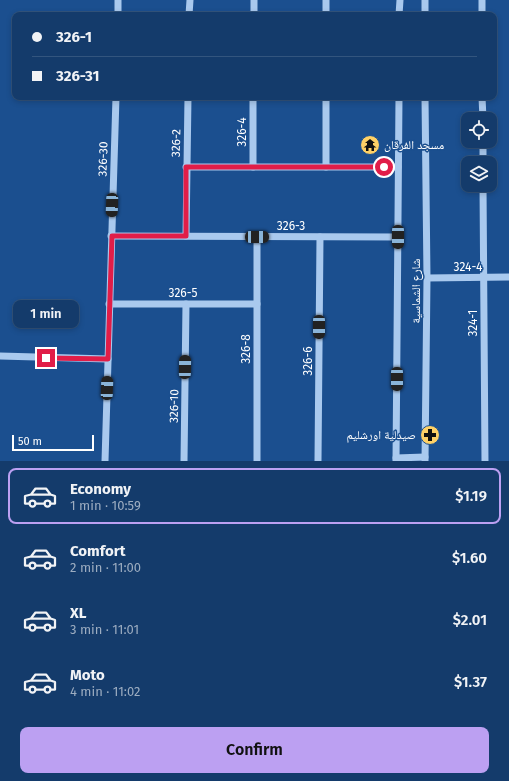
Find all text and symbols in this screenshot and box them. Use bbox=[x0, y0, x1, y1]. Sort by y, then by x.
text: 326-1 bbox=[56, 28, 92, 46]
text: 326-31 bbox=[56, 67, 100, 85]
map controls bbox=[461, 112, 497, 192]
button: locate bbox=[461, 112, 497, 148]
street label: 326-4 bbox=[235, 117, 249, 147]
street label: 326-2 bbox=[169, 129, 183, 157]
temple icon: مسجد الفرقان bbox=[359, 134, 381, 156]
place label: مسجد الفرقان bbox=[384, 138, 444, 152]
street label: 326-30 bbox=[95, 141, 111, 177]
button: layers bbox=[461, 156, 497, 192]
route start bbox=[375, 158, 393, 176]
car bbox=[106, 193, 118, 217]
street label: 326-3 bbox=[277, 219, 305, 233]
car bbox=[392, 225, 404, 249]
car bbox=[245, 231, 269, 243]
street label: شارع الشماسية bbox=[409, 258, 424, 323]
street label: 324-4 bbox=[454, 260, 483, 274]
street label: 326-5 bbox=[169, 286, 197, 300]
callout: 1 min bbox=[13, 300, 79, 328]
text: 1 min bbox=[30, 306, 62, 321]
street label: 324-1 bbox=[466, 309, 480, 337]
car bbox=[313, 315, 325, 339]
street label: 326-8 bbox=[239, 334, 253, 364]
street label: 326-6 bbox=[301, 346, 315, 376]
route end bbox=[37, 349, 55, 367]
car bbox=[179, 355, 191, 379]
car bbox=[391, 367, 403, 391]
car bbox=[101, 376, 113, 400]
street label: 326-10 bbox=[167, 389, 181, 423]
pharmacy icon: صيدلية اورشليم bbox=[419, 424, 441, 446]
place label: صيدلية اورشليم bbox=[346, 428, 416, 443]
scale bar bbox=[12, 433, 94, 452]
text: 50 m bbox=[18, 435, 42, 448]
icon: car bbox=[22, 478, 58, 514]
text: Economy bbox=[70, 480, 131, 498]
text: $1.19 bbox=[455, 487, 487, 505]
text: 1 min · 10:59 bbox=[70, 498, 141, 513]
icon: car bbox=[22, 540, 58, 576]
text: Comfort bbox=[70, 542, 126, 560]
text: $1.60 bbox=[452, 549, 487, 567]
text: 2 min · 11:00 bbox=[70, 560, 141, 575]
icon: car bbox=[22, 602, 58, 638]
text: XL bbox=[70, 604, 86, 622]
text: $2.01 bbox=[453, 611, 487, 629]
text: 3 min · 11:01 bbox=[70, 622, 139, 637]
icon: car bbox=[22, 664, 58, 700]
text: Moto bbox=[70, 666, 105, 684]
text: $1.37 bbox=[454, 673, 487, 691]
text: 4 min · 11:02 bbox=[70, 684, 141, 699]
button: Confirm bbox=[20, 727, 489, 773]

